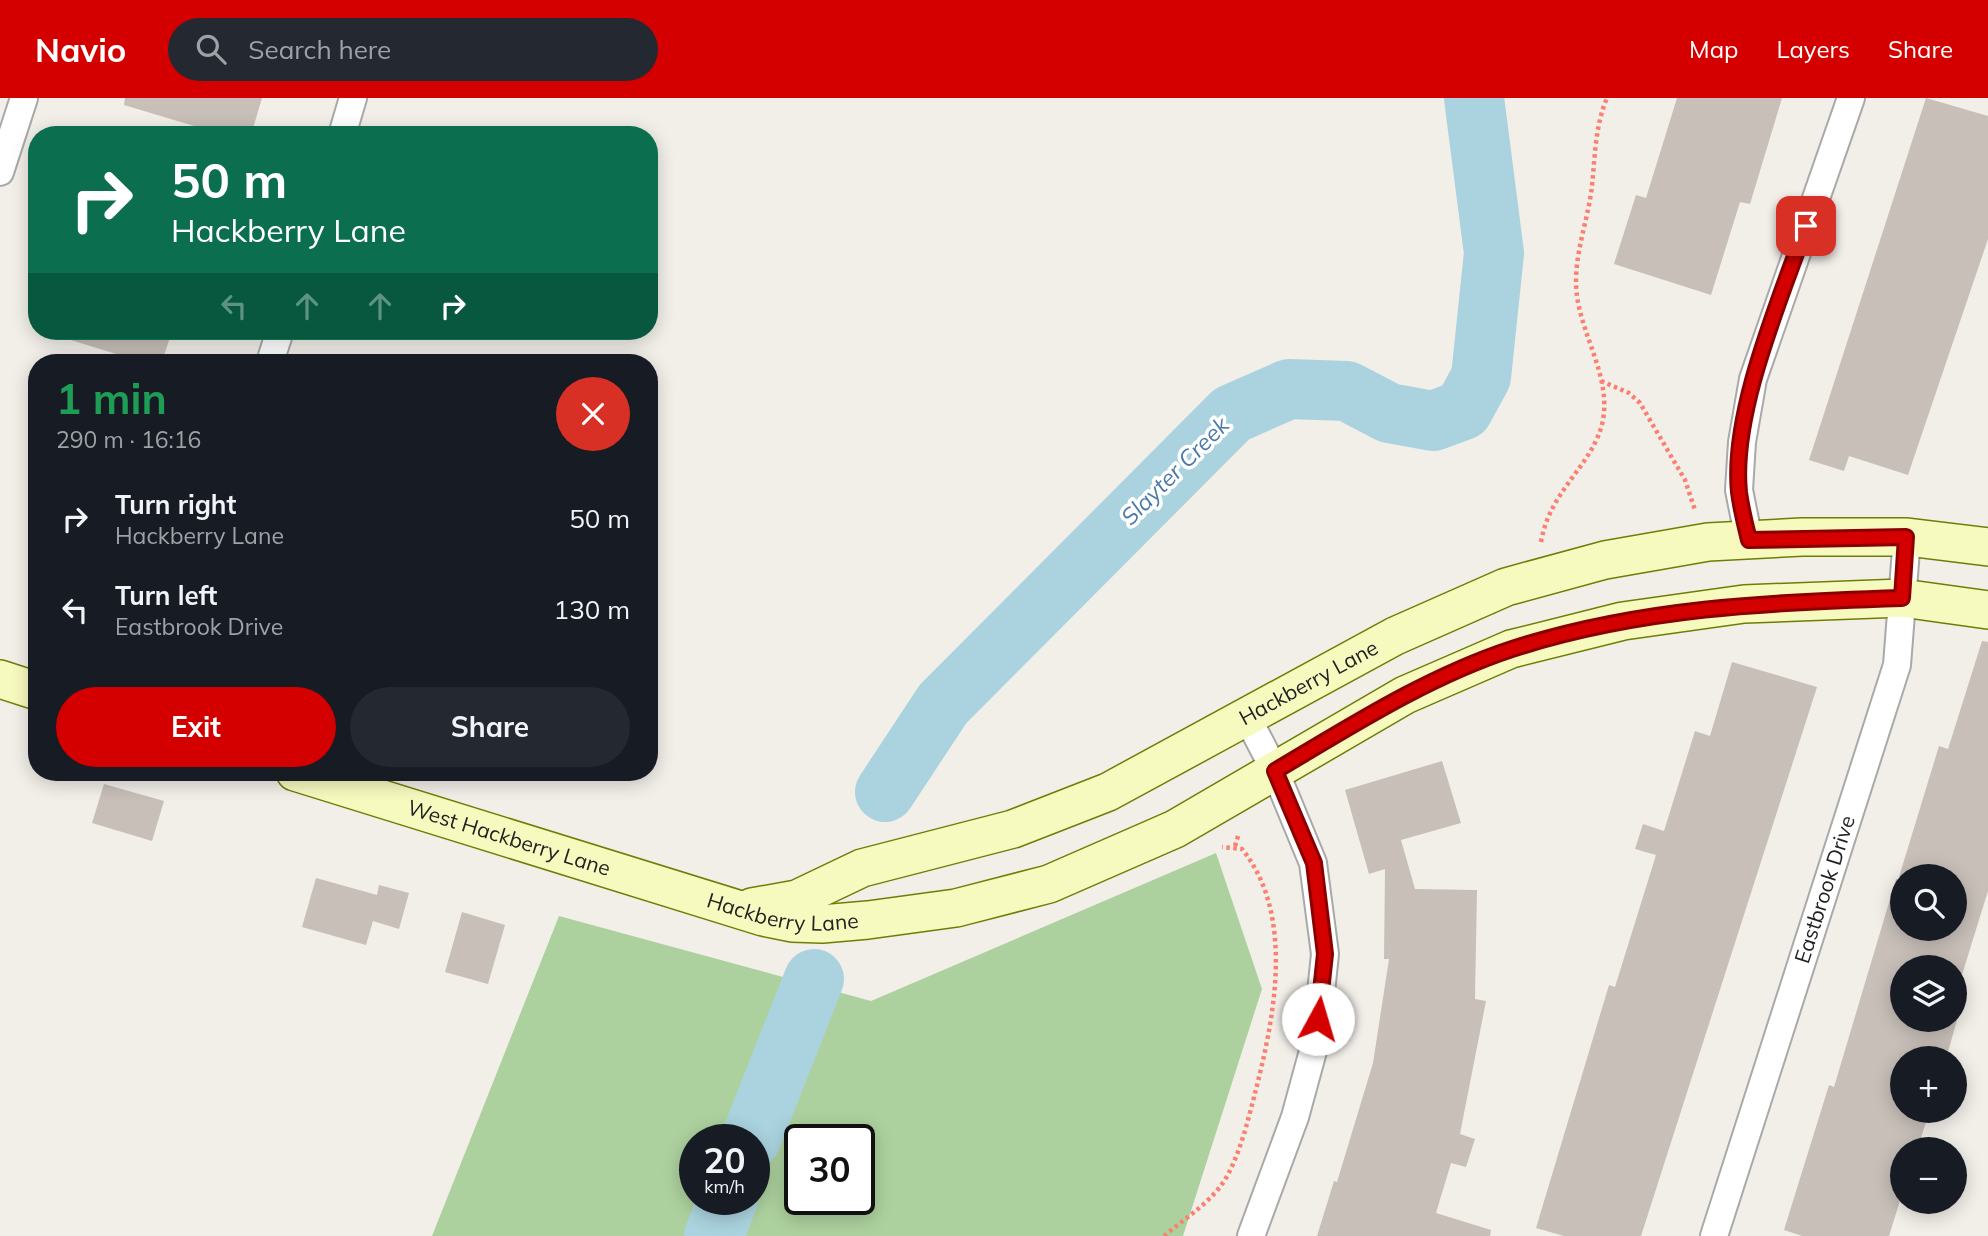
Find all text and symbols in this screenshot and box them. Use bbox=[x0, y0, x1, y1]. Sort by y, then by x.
search box bbox=[168, 18, 658, 81]
text: Navio bbox=[35, 29, 126, 70]
icon: search bbox=[192, 30, 230, 68]
text: Search here bbox=[248, 33, 391, 66]
text: Map bbox=[1689, 34, 1738, 64]
text: Layers bbox=[1776, 34, 1850, 64]
text: Share bbox=[1888, 34, 1953, 64]
text: 50 m bbox=[171, 149, 287, 210]
icon: right bbox=[56, 154, 147, 245]
pin bbox=[1776, 196, 1836, 256]
icon: arrive bbox=[1787, 207, 1825, 245]
text: Hackberry Lane bbox=[171, 210, 406, 250]
icon: left bbox=[215, 287, 253, 325]
icon: ahead bbox=[288, 287, 326, 325]
icon: ahead bbox=[361, 287, 399, 325]
icon: right bbox=[434, 287, 472, 325]
text: 1 min bbox=[56, 372, 167, 425]
button: close bbox=[556, 377, 630, 451]
water label: Slayter Creek bbox=[1114, 410, 1236, 531]
text: 290 m · 16:16 bbox=[56, 425, 201, 454]
text: Turn right bbox=[115, 488, 236, 521]
icon: right bbox=[56, 500, 94, 538]
text: 50 m bbox=[569, 502, 630, 535]
text: Hackberry Lane bbox=[115, 521, 284, 550]
text: Turn left bbox=[115, 579, 217, 612]
icon: left bbox=[56, 591, 94, 629]
text: 130 m bbox=[554, 593, 630, 626]
text: Eastbrook Drive bbox=[115, 612, 283, 641]
street label: Hackberry Lane bbox=[1234, 634, 1382, 730]
button: Exit bbox=[56, 687, 336, 767]
button: Share bbox=[350, 687, 630, 767]
street label: West Hackberry Lane bbox=[405, 794, 614, 881]
street label: Eastbrook Drive bbox=[1788, 812, 1860, 966]
map controls bbox=[1890, 864, 1967, 1214]
button: search bbox=[1890, 864, 1967, 941]
street label: Hackberry Lane bbox=[704, 886, 859, 936]
button: layers bbox=[1890, 955, 1967, 1032]
position arrow bbox=[1281, 982, 1355, 1056]
button: + bbox=[1890, 1046, 1967, 1123]
speed limit sign: 30 bbox=[784, 1124, 875, 1215]
button: − bbox=[1890, 1137, 1967, 1214]
text: 20 bbox=[703, 1138, 746, 1182]
text: km/h bbox=[704, 1175, 745, 1198]

